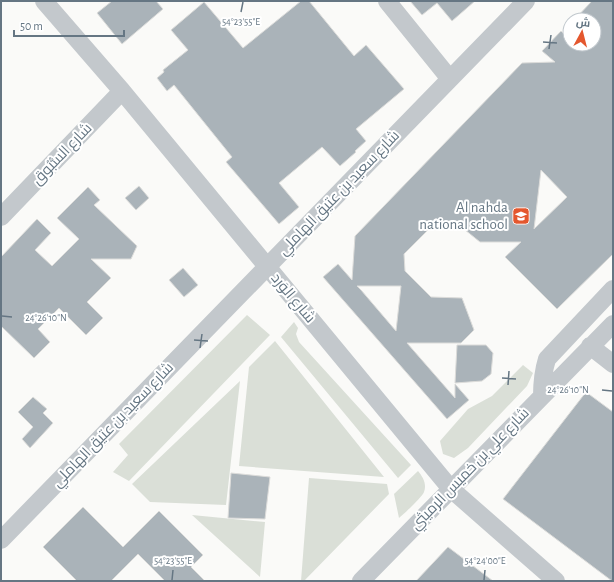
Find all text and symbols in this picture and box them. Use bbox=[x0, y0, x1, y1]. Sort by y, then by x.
scale bar bbox=[14, 12, 124, 38]
north arrow bbox=[562, 12, 602, 52]
text: ش bbox=[575, 16, 591, 30]
text: 54°23'55"E bbox=[222, 17, 260, 27]
text: 50 m bbox=[20, 20, 43, 32]
street label: شارع السُّبُوق bbox=[29, 120, 97, 190]
street label: شارع سعيد بن عتيق الهاملي bbox=[275, 127, 405, 261]
place label: Al nahda national school bbox=[419, 200, 508, 232]
school or university icon: Al nahda national school bbox=[511, 206, 531, 226]
street label: شارع الوَرد bbox=[266, 270, 319, 328]
text: 24°26'10"N bbox=[25, 313, 67, 323]
street label: شارع سعيد بن عتيق الهاملي bbox=[49, 359, 179, 493]
text: 24°26'10"N bbox=[547, 385, 589, 395]
street label: شارع علي بن خميس الرميثي bbox=[407, 404, 535, 536]
text: 54°23'55"E bbox=[154, 556, 192, 566]
text: 54°24'00"E bbox=[464, 556, 506, 566]

